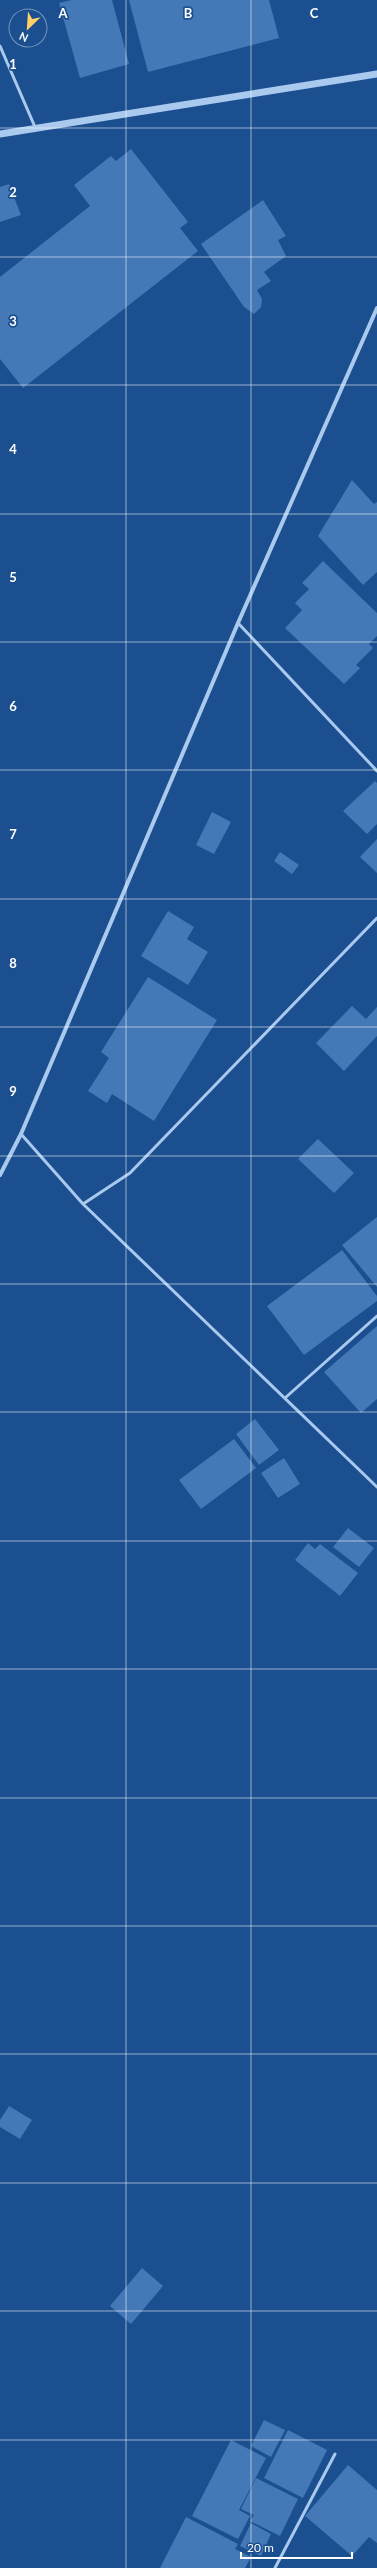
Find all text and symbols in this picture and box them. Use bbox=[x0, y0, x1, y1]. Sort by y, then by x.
text: A bbox=[57, 5, 68, 21]
text: B bbox=[184, 5, 193, 21]
text: C bbox=[310, 5, 319, 21]
north arrow bbox=[8, 8, 48, 48]
text: N bbox=[17, 30, 30, 45]
text: 1 bbox=[9, 56, 17, 72]
text: 2 bbox=[9, 184, 17, 200]
text: 3 bbox=[9, 313, 17, 329]
text: 4 bbox=[9, 441, 17, 457]
text: 5 bbox=[9, 569, 17, 585]
text: 6 bbox=[9, 698, 17, 714]
text: 7 bbox=[9, 826, 17, 842]
text: 8 bbox=[9, 955, 17, 971]
text: 9 bbox=[9, 1083, 17, 1099]
scale bar bbox=[241, 2534, 352, 2560]
text: 20 m bbox=[247, 2540, 274, 2555]

